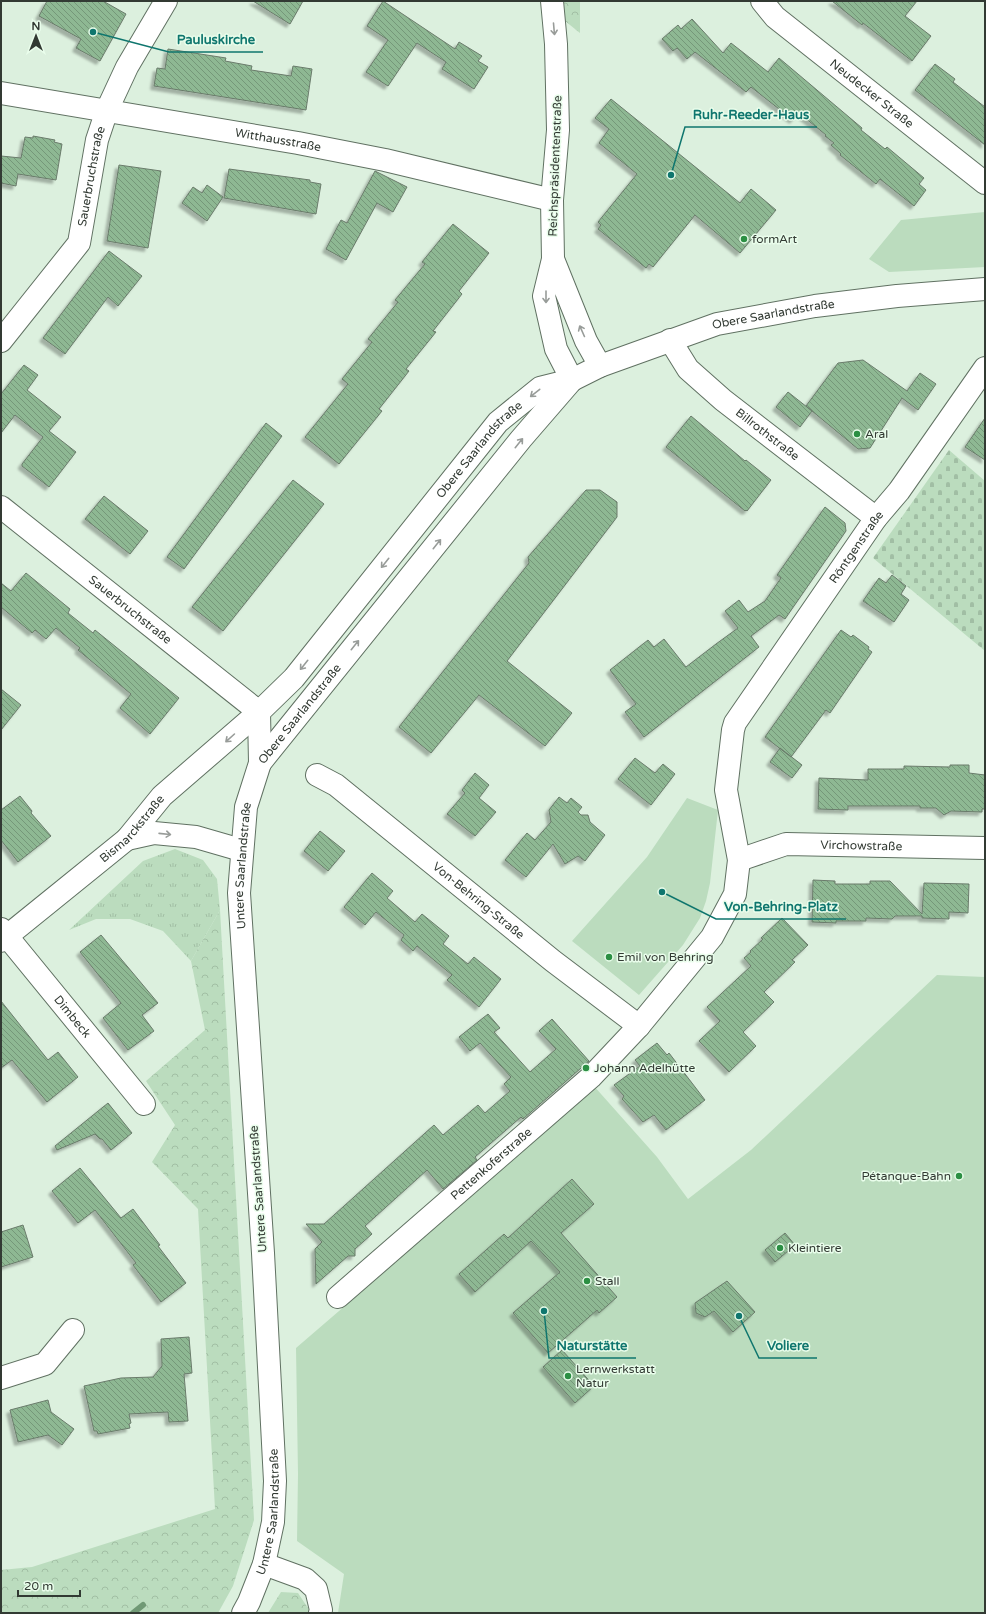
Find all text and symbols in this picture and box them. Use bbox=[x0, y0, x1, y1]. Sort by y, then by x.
north arrow bbox=[16, 16, 56, 56]
text: N bbox=[32, 20, 40, 33]
one-way arrow bbox=[551, 22, 558, 35]
callout: Pauluskirche bbox=[169, 27, 263, 52]
text: Pauluskirche bbox=[177, 32, 256, 48]
street label: Neudecker Straße bbox=[827, 56, 917, 131]
street label: Reichspräsidentenstraße bbox=[546, 95, 564, 237]
callout: Ruhr-Reeder-Haus bbox=[685, 102, 817, 127]
text: Ruhr-Reeder-Haus bbox=[693, 107, 809, 123]
street label: Sauerbruchstraße bbox=[75, 124, 108, 228]
street label: Witthausstraße bbox=[234, 126, 322, 154]
place label: formArt bbox=[752, 232, 797, 246]
marker: formArt bbox=[739, 234, 749, 244]
one-way arrow bbox=[542, 290, 550, 303]
street label: Obere Saarlandstraße bbox=[710, 297, 836, 332]
one-way arrow bbox=[578, 326, 585, 338]
one-way arrow bbox=[530, 388, 541, 397]
street label: Obere Saarlandstraße bbox=[433, 398, 525, 501]
street label: Billrothstraße bbox=[733, 405, 802, 463]
place label: Aral bbox=[865, 427, 888, 441]
marker: Aral bbox=[852, 429, 862, 439]
one-way arrow bbox=[514, 437, 523, 448]
street label: Röntgenstraße bbox=[826, 508, 886, 586]
one-way arrow bbox=[432, 538, 441, 549]
one-way arrow bbox=[381, 558, 390, 569]
street label: Sauerbruchstraße bbox=[86, 572, 175, 647]
one-way arrow bbox=[351, 640, 360, 650]
one-way arrow bbox=[300, 659, 308, 670]
street label: Obere Saarlandstraße bbox=[255, 661, 344, 767]
one-way arrow bbox=[225, 733, 235, 743]
street label: Bismarckstraße bbox=[97, 792, 167, 865]
street label: Untere Saarlandstraße bbox=[232, 800, 254, 930]
one-way arrow bbox=[158, 830, 171, 838]
street label: Virchowstraße bbox=[820, 838, 903, 853]
street label: Von-Behring-Straße bbox=[430, 859, 527, 942]
callout: Von-Behring-Platz bbox=[716, 894, 846, 919]
text: Von-Behring-Platz bbox=[724, 899, 838, 915]
place label: Emil von Behring bbox=[617, 950, 714, 964]
marker: Emil von Behring bbox=[604, 952, 614, 962]
street label: Dimbeck bbox=[51, 993, 94, 1041]
place label: Johann Adelhütte bbox=[594, 1061, 695, 1075]
marker: Johann Adelhütte bbox=[581, 1063, 591, 1073]
street label: Untere Saarlandstraße bbox=[247, 1125, 269, 1253]
street label: Pettenkoferstraße bbox=[448, 1125, 535, 1203]
place label: Pétanque-Bahn bbox=[861, 1169, 951, 1183]
marker: Pétanque-Bahn bbox=[954, 1171, 964, 1181]
place label: Kleintiere bbox=[788, 1241, 842, 1255]
marker: Kleintiere bbox=[775, 1243, 785, 1253]
place label: Stall bbox=[595, 1274, 619, 1288]
marker: Stall bbox=[582, 1276, 592, 1286]
callout: Naturstätte bbox=[549, 1333, 636, 1358]
callout: Voliere bbox=[759, 1333, 817, 1358]
text: Naturstätte bbox=[557, 1338, 628, 1354]
text: Voliere bbox=[767, 1338, 810, 1354]
place label: Lernwerkstatt Natur bbox=[576, 1362, 655, 1390]
marker: Lernwerkstatt Natur bbox=[563, 1371, 573, 1381]
street label: Untere Saarlandstraße bbox=[253, 1448, 282, 1577]
scale bar bbox=[18, 1572, 80, 1598]
text: 20 m bbox=[24, 1579, 53, 1593]

